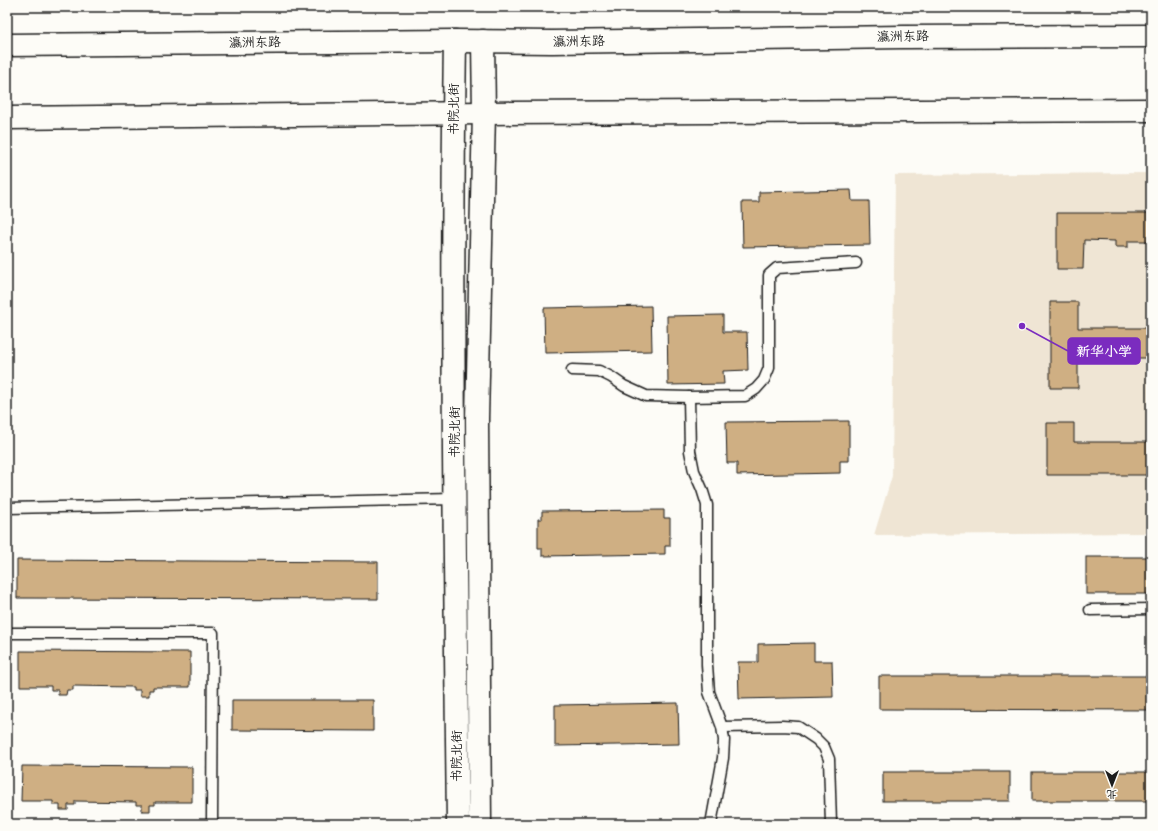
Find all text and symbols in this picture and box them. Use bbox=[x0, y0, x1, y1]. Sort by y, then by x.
street label: 瀛洲东路 bbox=[877, 28, 929, 46]
street label: 瀛洲东路 bbox=[553, 33, 605, 51]
street label: 瀛洲东路 bbox=[229, 34, 281, 52]
street label: 书院北街 bbox=[446, 83, 463, 135]
callout: 新华小学 bbox=[1068, 338, 1140, 364]
text: 新华小学 bbox=[1076, 343, 1132, 361]
street label: 书院北街 bbox=[447, 406, 464, 458]
street label: 书院北街 bbox=[449, 730, 466, 782]
north arrow bbox=[1092, 765, 1132, 805]
text: 北 bbox=[1107, 787, 1118, 801]

